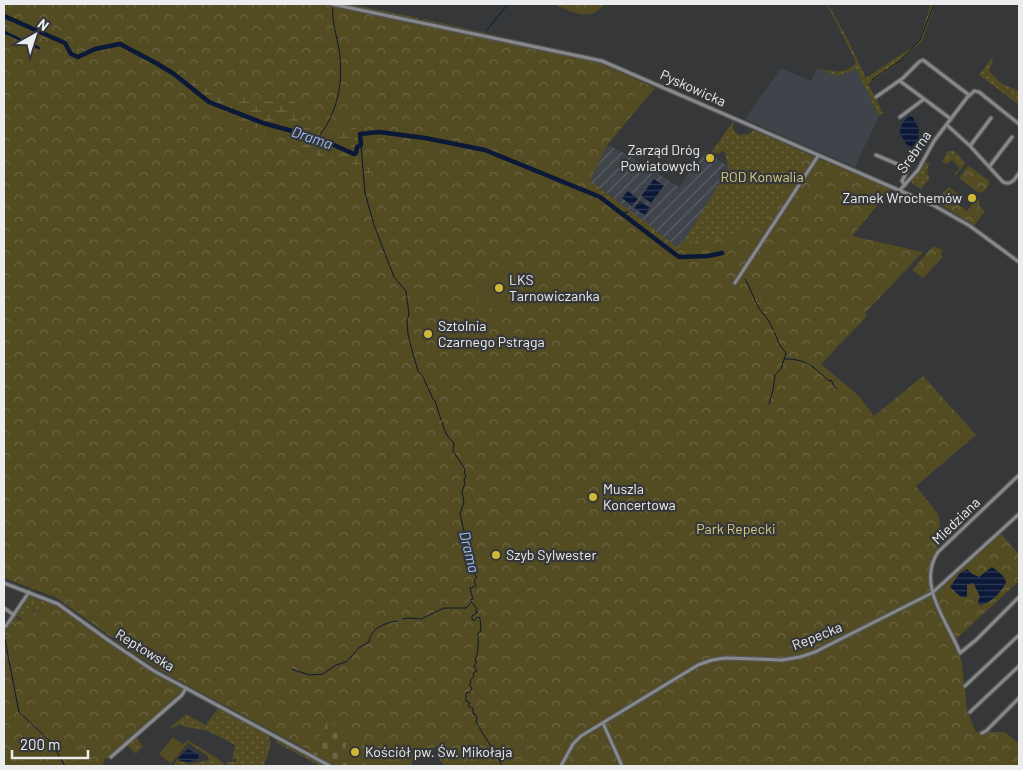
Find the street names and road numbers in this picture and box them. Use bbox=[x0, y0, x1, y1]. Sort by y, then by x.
street label: Pyskowicka bbox=[658, 66, 729, 110]
street label: Srebrna bbox=[893, 127, 934, 176]
street label: Miedziana bbox=[928, 494, 983, 548]
street label: Repecka bbox=[789, 618, 844, 653]
street label: Reptowska bbox=[113, 625, 178, 674]

